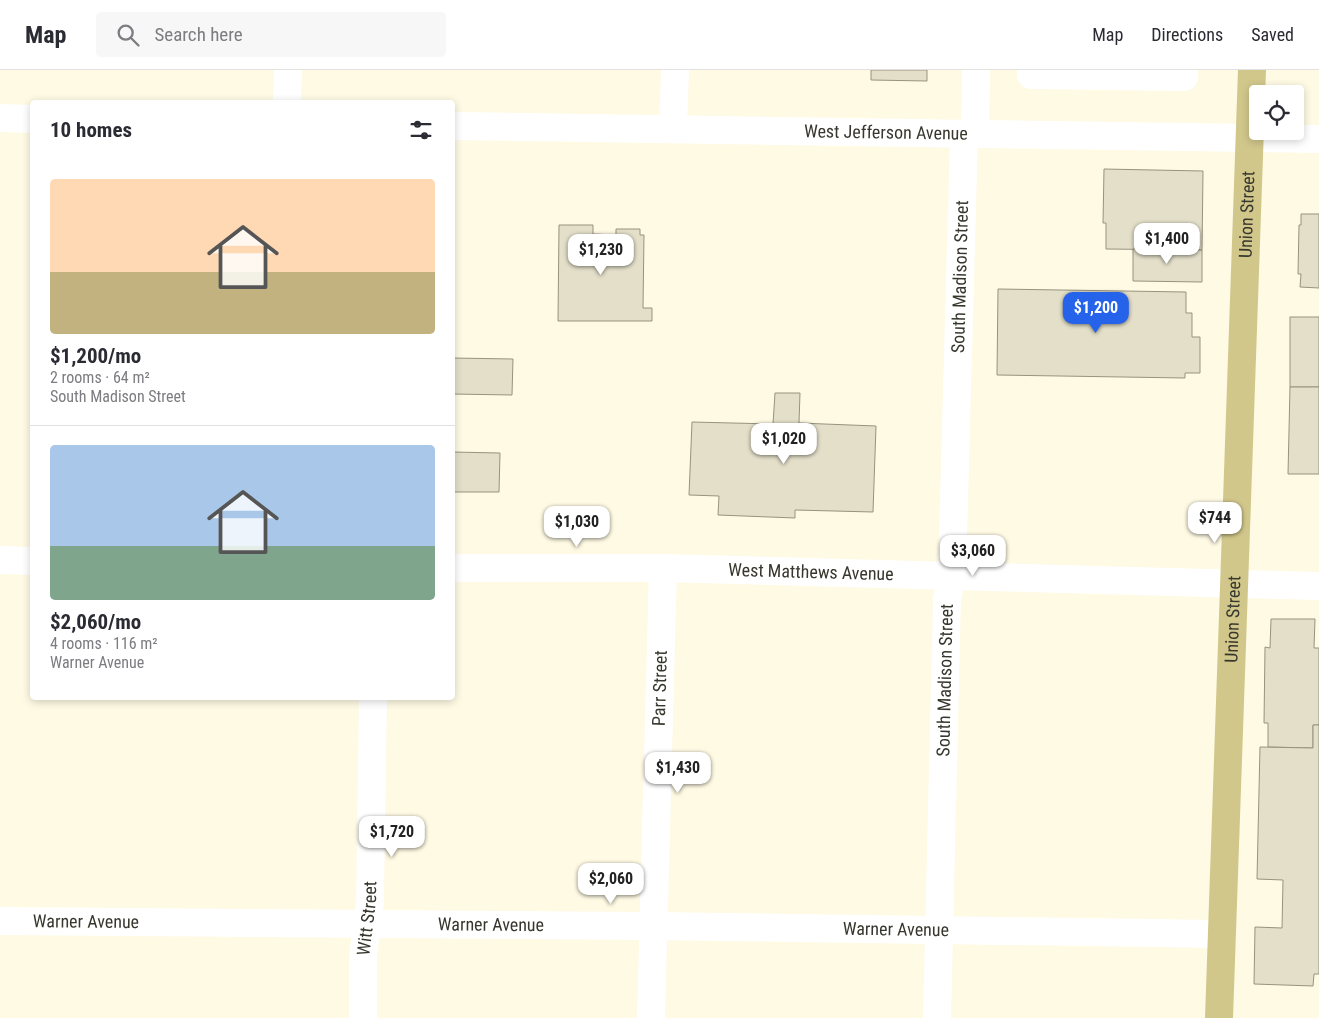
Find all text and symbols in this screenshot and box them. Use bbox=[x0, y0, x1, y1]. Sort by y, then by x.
search box bbox=[96, 12, 446, 57]
text: Map bbox=[25, 21, 66, 49]
icon: search bbox=[114, 21, 142, 49]
text: Search here bbox=[154, 23, 243, 46]
text: Map bbox=[1092, 24, 1123, 45]
text: Directions bbox=[1151, 24, 1223, 45]
text: Saved bbox=[1251, 24, 1294, 45]
map controls bbox=[1249, 85, 1304, 140]
button: locate bbox=[1249, 85, 1304, 140]
icon: filters bbox=[407, 116, 435, 144]
text: 10 homes bbox=[50, 118, 132, 142]
street label: West Jefferson Avenue bbox=[804, 120, 968, 144]
street label: Union Street bbox=[1234, 171, 1258, 258]
street label: South Madison Street bbox=[947, 200, 972, 353]
icon: home bbox=[198, 212, 288, 302]
pin: $1,400 bbox=[1126, 222, 1208, 265]
text: $1,400 bbox=[1145, 229, 1189, 248]
pin: $1,230 bbox=[560, 234, 642, 276]
text: $1,230 bbox=[579, 240, 623, 259]
pin: $1,200 bbox=[1055, 292, 1137, 334]
text: $1,200 bbox=[1074, 298, 1118, 317]
text: $1,200/mo bbox=[50, 344, 141, 368]
text: 2 rooms · 64 m² bbox=[50, 368, 150, 387]
text: South Madison Street bbox=[50, 387, 186, 406]
pin: $1,020 bbox=[743, 422, 825, 465]
text: $1,020 bbox=[762, 429, 806, 448]
icon: home bbox=[198, 477, 288, 567]
pin: $744 bbox=[1185, 502, 1245, 544]
pin: $1,030 bbox=[536, 506, 618, 548]
text: $744 bbox=[1199, 508, 1231, 527]
text: $1,030 bbox=[555, 512, 599, 531]
pin: $3,060 bbox=[932, 534, 1014, 577]
text: $3,060 bbox=[951, 541, 995, 560]
street label: West Matthews Avenue bbox=[728, 559, 894, 584]
street label: Union Street bbox=[1220, 575, 1244, 663]
street label: South Madison Street bbox=[932, 603, 957, 757]
text: $2,060/mo bbox=[50, 610, 141, 634]
text: 4 rooms · 116 m² bbox=[50, 634, 158, 653]
street label: Parr Street bbox=[648, 650, 671, 726]
text: Warner Avenue bbox=[50, 653, 144, 672]
pin: $1,430 bbox=[637, 752, 719, 794]
text: $1,430 bbox=[656, 758, 700, 777]
pin: $1,720 bbox=[351, 816, 433, 858]
text: $1,720 bbox=[370, 822, 414, 841]
pin: $2,060 bbox=[570, 862, 652, 905]
text: $2,060 bbox=[589, 869, 633, 888]
street label: Witt Street bbox=[352, 881, 380, 957]
street label: Warner Avenue bbox=[33, 910, 139, 932]
street label: Warner Avenue bbox=[438, 913, 544, 935]
street label: Warner Avenue bbox=[843, 918, 949, 940]

